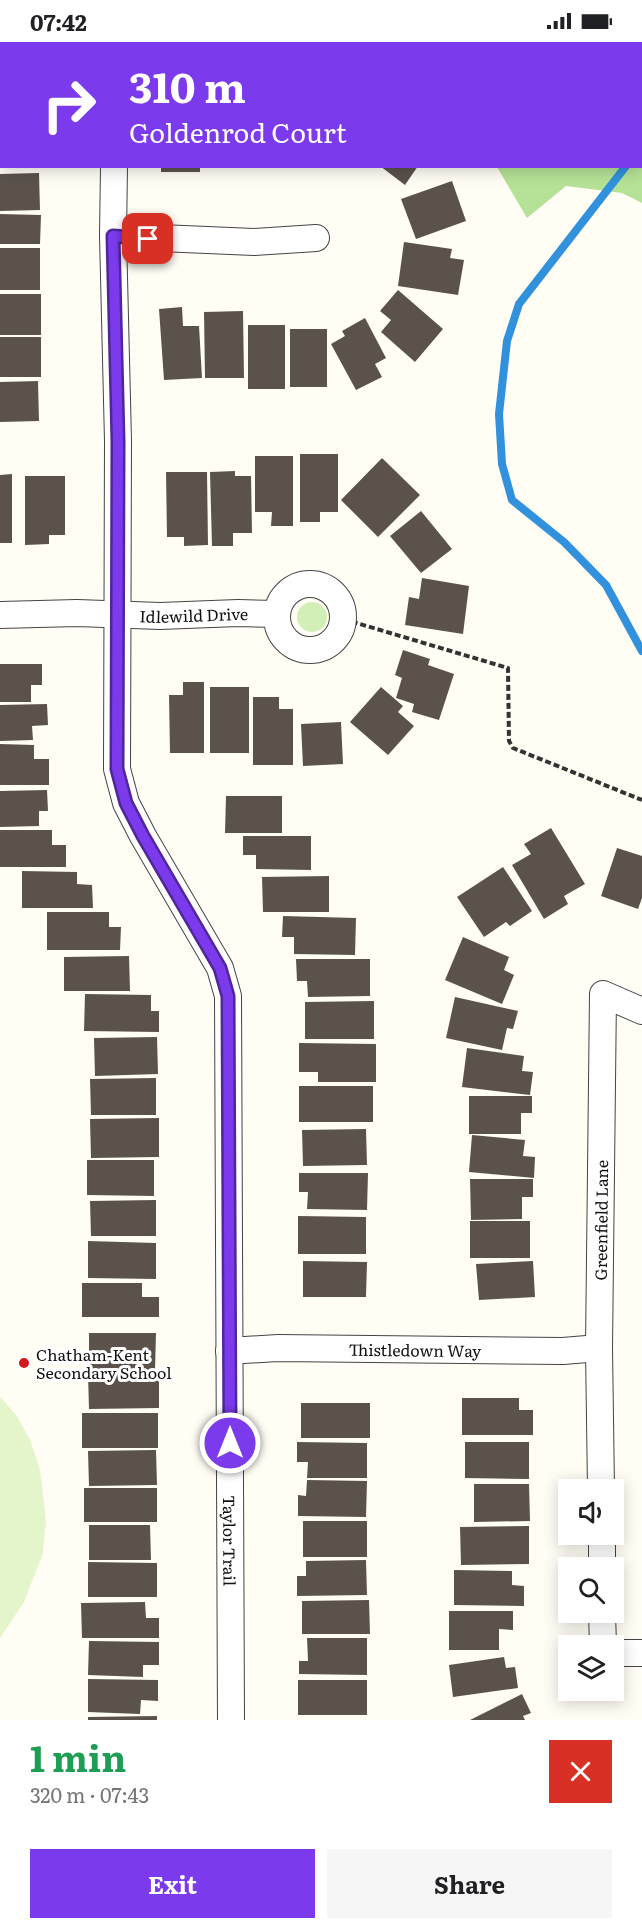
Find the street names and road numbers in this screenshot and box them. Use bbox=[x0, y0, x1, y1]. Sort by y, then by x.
street label: Idlewild Drive bbox=[139, 601, 249, 628]
street label: Greenfield Lane bbox=[588, 1160, 613, 1280]
street label: Thistledown Way bbox=[348, 1337, 482, 1362]
street label: Taylor Trail bbox=[218, 1495, 242, 1586]

